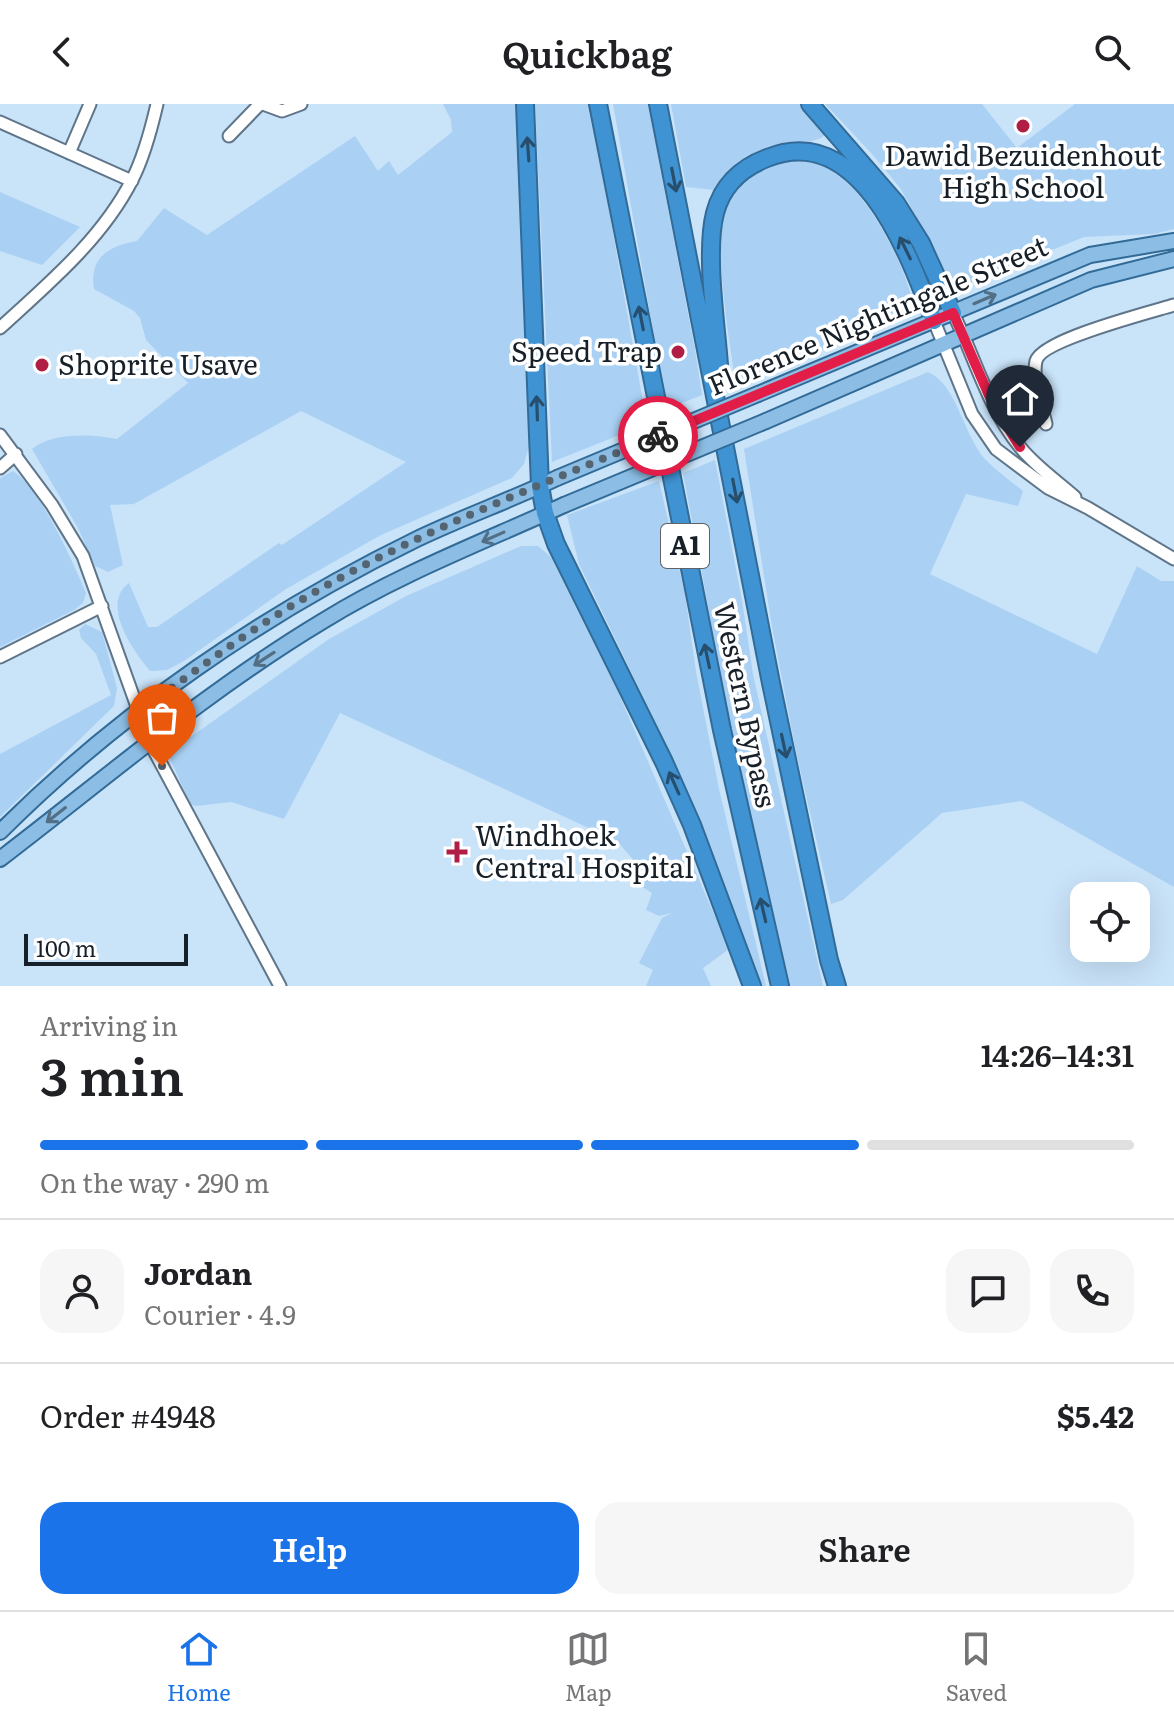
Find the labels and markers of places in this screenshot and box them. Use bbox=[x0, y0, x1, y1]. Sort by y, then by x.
marker: Dawid Bezuidenhout High School bbox=[1014, 117, 1032, 135]
place label: Dawid Bezuidenhout High School bbox=[884, 133, 1163, 207]
place label: Speed Trap bbox=[511, 329, 662, 371]
place label: Shoprite Usave bbox=[58, 342, 258, 384]
marker: Speed Trap bbox=[669, 343, 687, 361]
marker: Shoprite Usave bbox=[33, 356, 51, 374]
pin bbox=[986, 365, 1054, 447]
pin bbox=[128, 684, 196, 766]
place label: Windhoek Central Hospital bbox=[475, 813, 694, 887]
marker: Windhoek Central Hospital bbox=[446, 841, 468, 863]

